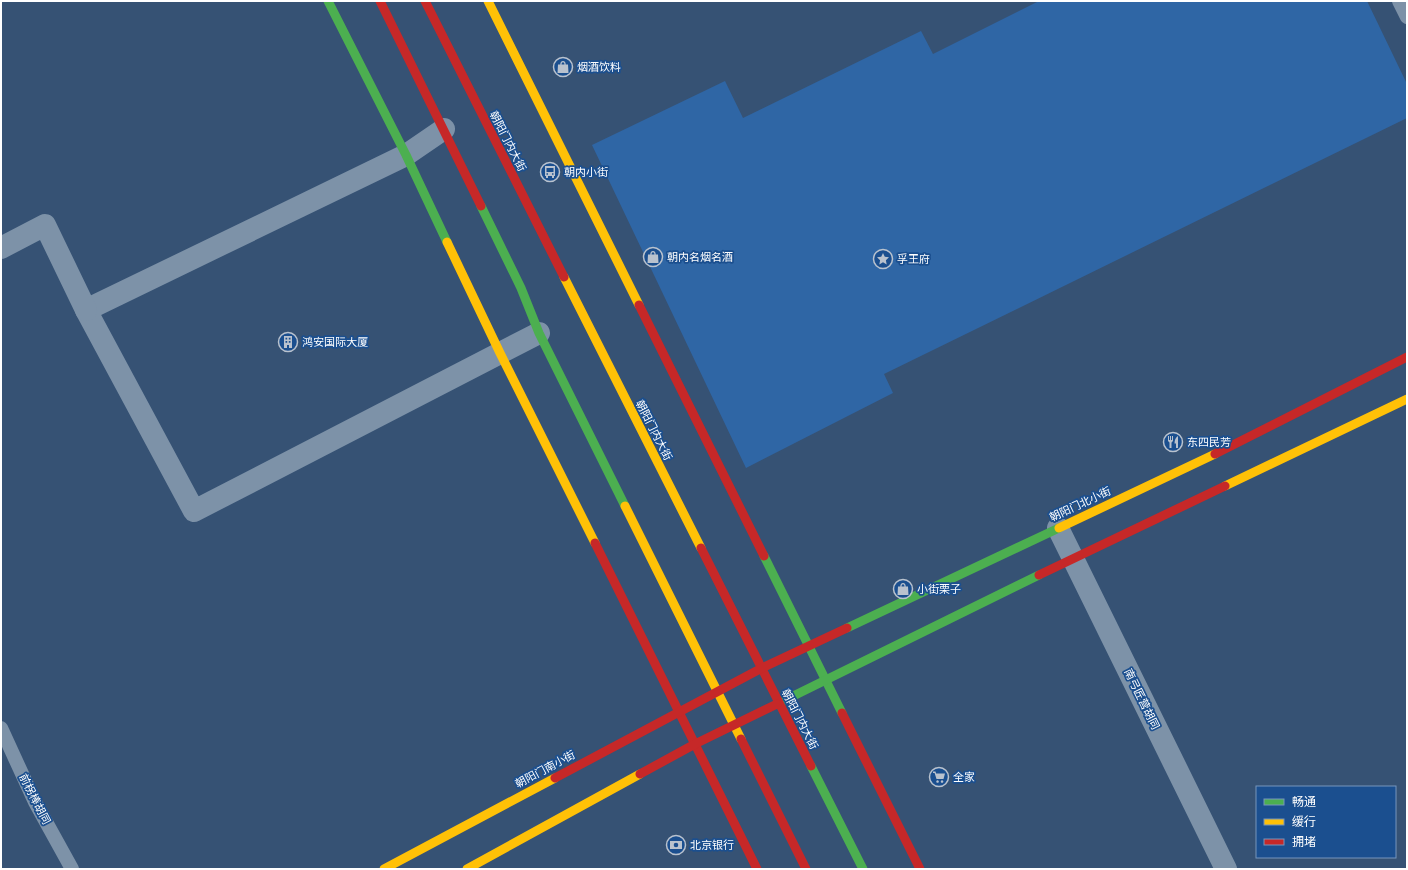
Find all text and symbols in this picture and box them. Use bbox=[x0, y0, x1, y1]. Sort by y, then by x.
shop icon: 烟酒饮料 bbox=[552, 56, 574, 78]
place label: 烟酒饮料 bbox=[577, 61, 621, 74]
street label: 朝阳门内大街 bbox=[487, 109, 528, 174]
bus stop icon: 朝内小街 bbox=[539, 161, 561, 183]
place label: 朝内小街 bbox=[564, 166, 608, 179]
shop icon: 朝内名烟名酒 bbox=[642, 246, 664, 268]
place icon: 孚王府 bbox=[872, 248, 894, 270]
place label: 朝内名烟名酒 bbox=[667, 251, 733, 264]
place label: 孚王府 bbox=[897, 253, 930, 266]
building icon: 鸿安国际大厦 bbox=[277, 331, 299, 353]
place label: 鸿安国际大厦 bbox=[302, 336, 368, 349]
street label: 朝阳门内大街 bbox=[633, 398, 674, 463]
restaurant icon: 东四民芳 bbox=[1162, 431, 1184, 453]
place label: 东四民芳 bbox=[1187, 436, 1231, 449]
street label: 朝阳门北小街 bbox=[1048, 485, 1113, 524]
shop icon: 小街栗子 bbox=[892, 578, 914, 600]
place label: 小街栗子 bbox=[917, 583, 961, 596]
street label: 南弓匠营胡同 bbox=[1121, 667, 1162, 732]
street label: 朝阳门内大街 bbox=[779, 687, 820, 752]
street label: 朝阳门南小街 bbox=[513, 748, 577, 791]
supermarket icon: 全家 bbox=[928, 766, 950, 788]
place label: 全家 bbox=[953, 771, 975, 784]
street label: 前柺棒胡同 bbox=[16, 772, 53, 827]
legend bbox=[1256, 786, 1396, 858]
text: 畅通 bbox=[1292, 795, 1316, 809]
text: 缓行 bbox=[1292, 815, 1316, 829]
bank icon: 北京银行 bbox=[665, 834, 687, 856]
text: 拥堵 bbox=[1292, 835, 1316, 849]
place label: 北京银行 bbox=[690, 839, 734, 852]

